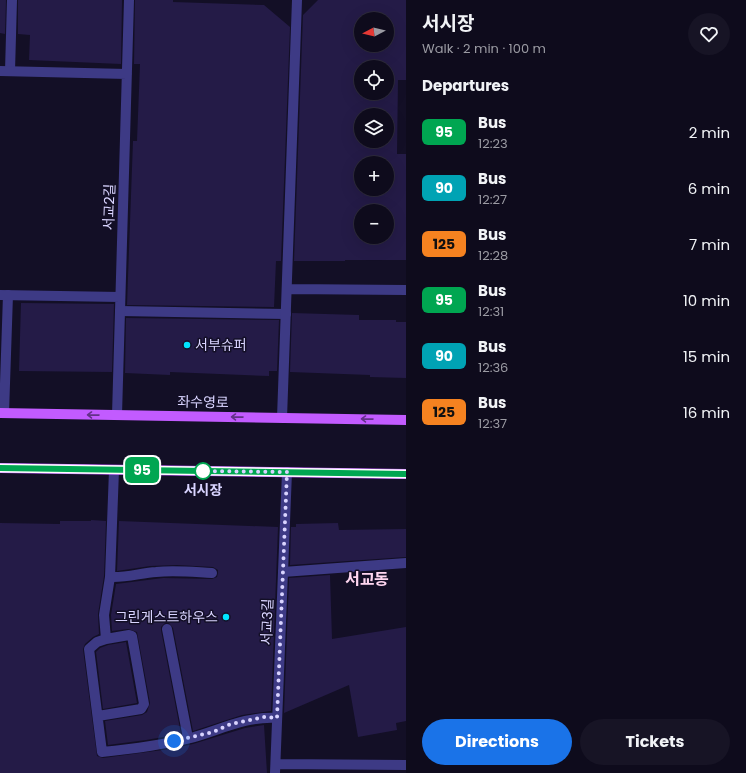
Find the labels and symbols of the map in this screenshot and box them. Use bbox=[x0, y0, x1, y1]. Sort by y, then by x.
north arrow bbox=[354, 12, 394, 52]
street label: 서교2길 bbox=[98, 183, 120, 231]
place label: 서부슈퍼 bbox=[195, 335, 247, 355]
marker: 서부슈퍼 bbox=[182, 340, 192, 350]
street label: 좌수영로 bbox=[177, 392, 229, 412]
one-way arrow bbox=[87, 411, 100, 419]
one-way arrow bbox=[231, 413, 244, 421]
one-way arrow bbox=[361, 415, 374, 423]
line badge: 95 bbox=[124, 457, 160, 483]
marker: 서시장 bbox=[194, 462, 212, 480]
place label: 서시장 bbox=[184, 480, 222, 500]
district label: 서교동 bbox=[345, 568, 389, 591]
street label: 서교3길 bbox=[256, 598, 278, 646]
place label: 그린게스트하우스 bbox=[115, 607, 218, 627]
marker: 그린게스트하우스 bbox=[221, 612, 231, 622]
your location bbox=[164, 731, 184, 751]

